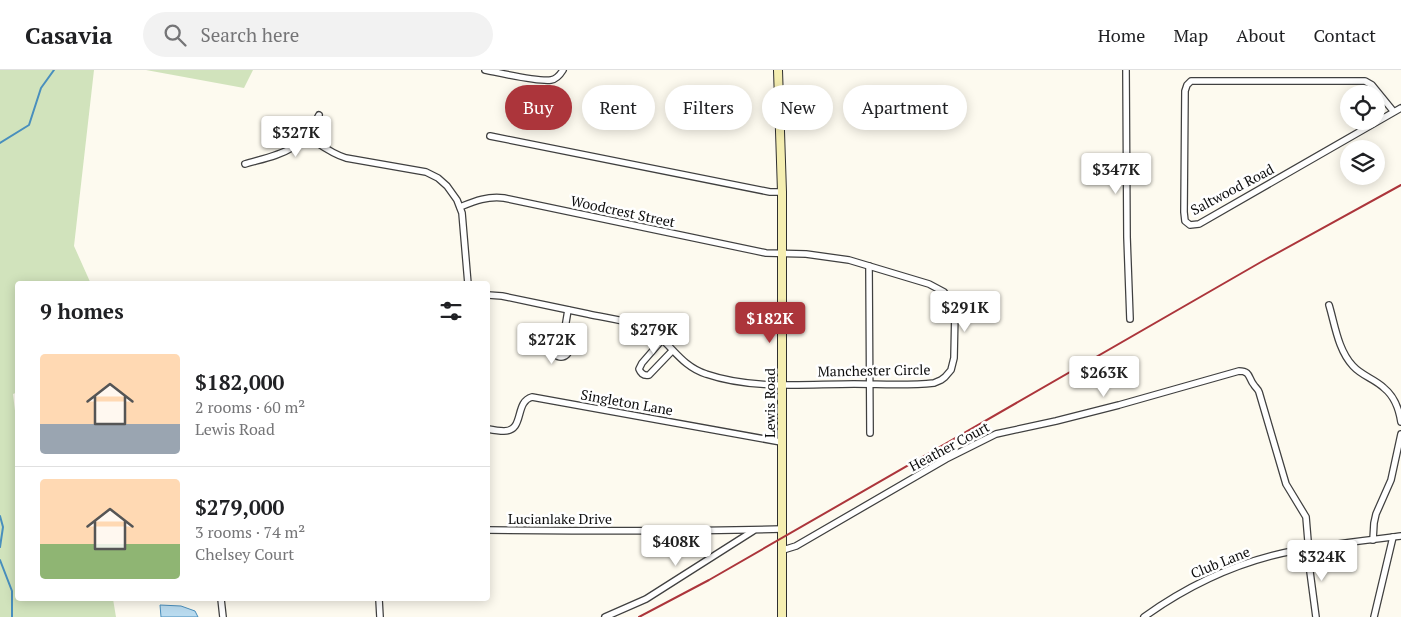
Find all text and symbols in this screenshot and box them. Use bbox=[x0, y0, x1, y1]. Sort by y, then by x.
search box bbox=[143, 12, 493, 57]
text: Casavia bbox=[25, 19, 113, 51]
icon: search bbox=[161, 21, 189, 49]
text: Search here bbox=[201, 22, 299, 47]
text: Home bbox=[1098, 23, 1145, 47]
text: Map bbox=[1173, 23, 1208, 47]
text: About bbox=[1236, 23, 1285, 47]
text: Contact bbox=[1313, 23, 1376, 47]
chip: Buy bbox=[505, 85, 572, 130]
chip: Rent bbox=[582, 85, 655, 130]
chip: Filters bbox=[665, 85, 752, 130]
chip: New bbox=[762, 85, 833, 130]
chip: Apartment bbox=[843, 85, 967, 130]
map controls bbox=[1340, 85, 1385, 185]
button: locate bbox=[1340, 85, 1385, 130]
pin: $327K bbox=[261, 116, 331, 158]
text: $327K bbox=[272, 121, 320, 143]
button: layers bbox=[1340, 140, 1385, 185]
pin: $347K bbox=[1081, 152, 1151, 195]
text: $347K bbox=[1092, 158, 1140, 180]
street label: Saltwood Road bbox=[1187, 159, 1277, 219]
street label: Woodcrest Street bbox=[569, 191, 678, 232]
pin: $291K bbox=[930, 290, 1000, 333]
text: $291K bbox=[941, 296, 989, 318]
text: 9 homes bbox=[40, 297, 124, 325]
icon: filters bbox=[437, 297, 465, 325]
pin: $182K bbox=[735, 302, 805, 344]
text: $182K bbox=[746, 307, 794, 329]
pin: $279K bbox=[619, 312, 689, 355]
text: $279K bbox=[630, 318, 678, 340]
pin: $272K bbox=[517, 322, 587, 365]
text: $272K bbox=[528, 328, 576, 350]
pin: $263K bbox=[1069, 356, 1139, 398]
street label: Manchester Circle bbox=[817, 360, 931, 380]
text: $263K bbox=[1080, 361, 1128, 383]
text: $182,000 bbox=[195, 368, 284, 396]
street label: Lewis Road bbox=[760, 368, 779, 438]
icon: home bbox=[80, 374, 140, 434]
street label: Singleton Lane bbox=[579, 385, 675, 419]
text: 2 rooms · 60 m² bbox=[195, 396, 305, 418]
street label: Heather Court bbox=[905, 416, 993, 475]
text: Lewis Road bbox=[195, 418, 275, 440]
text: $279,000 bbox=[195, 493, 284, 521]
icon: home bbox=[80, 499, 140, 559]
street label: Lucianlake Drive bbox=[508, 509, 612, 528]
text: 3 rooms · 74 m² bbox=[195, 521, 305, 543]
pin: $408K bbox=[641, 524, 711, 567]
text: $408K bbox=[652, 530, 700, 552]
pin: $324K bbox=[1287, 540, 1357, 582]
street label: Club Lane bbox=[1188, 541, 1252, 583]
text: Chelsey Court bbox=[195, 543, 294, 565]
text: $324K bbox=[1298, 545, 1346, 567]

